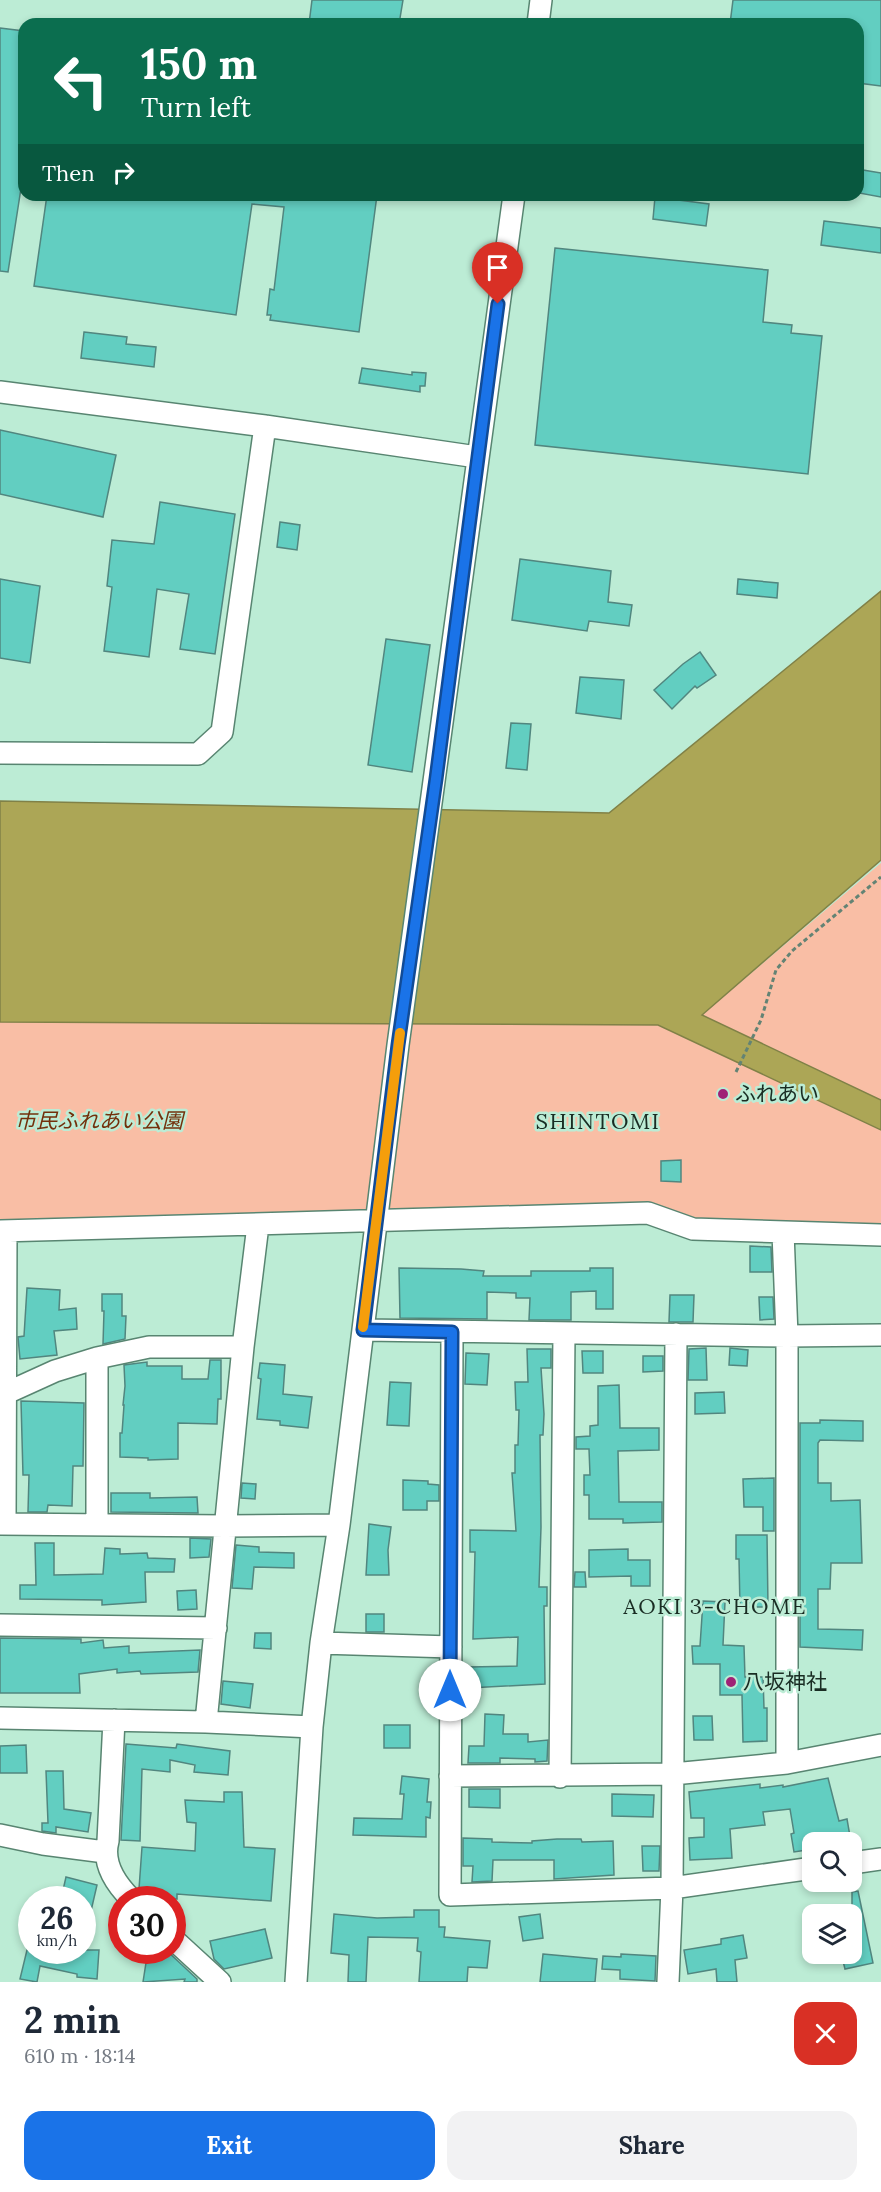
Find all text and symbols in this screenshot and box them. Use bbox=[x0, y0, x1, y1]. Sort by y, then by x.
text: 150 m bbox=[141, 37, 257, 91]
icon: left bbox=[42, 42, 120, 120]
text: Turn left bbox=[141, 90, 251, 124]
icon: right bbox=[107, 156, 140, 189]
text: Then bbox=[42, 159, 95, 187]
pin bbox=[472, 242, 523, 304]
icon: arrive bbox=[481, 251, 514, 284]
place label: ふれあい bbox=[735, 1080, 819, 1107]
marker: ふれあい bbox=[716, 1087, 730, 1101]
park label: 市民ふれあい公園 bbox=[15, 1107, 186, 1134]
district label: SHINTOMI bbox=[536, 1107, 660, 1135]
district label: AOKI 3-CHOME bbox=[622, 1592, 807, 1620]
position arrow bbox=[418, 1658, 482, 1722]
place label: 八坂神社 bbox=[743, 1668, 827, 1695]
marker: 八坂神社 bbox=[724, 1675, 738, 1689]
map controls bbox=[802, 1832, 862, 1964]
button: search bbox=[802, 1832, 862, 1892]
speed limit sign: 30 bbox=[108, 1886, 186, 1964]
text: 26 bbox=[40, 1899, 74, 1937]
button: layers bbox=[802, 1904, 862, 1964]
text: km/h bbox=[37, 1931, 77, 1950]
text: 2 min bbox=[24, 1997, 121, 2043]
button: close bbox=[794, 2002, 857, 2065]
text: 610 m · 18:14 bbox=[24, 2043, 136, 2068]
button: Exit bbox=[24, 2111, 435, 2180]
button: Share bbox=[447, 2111, 857, 2180]

